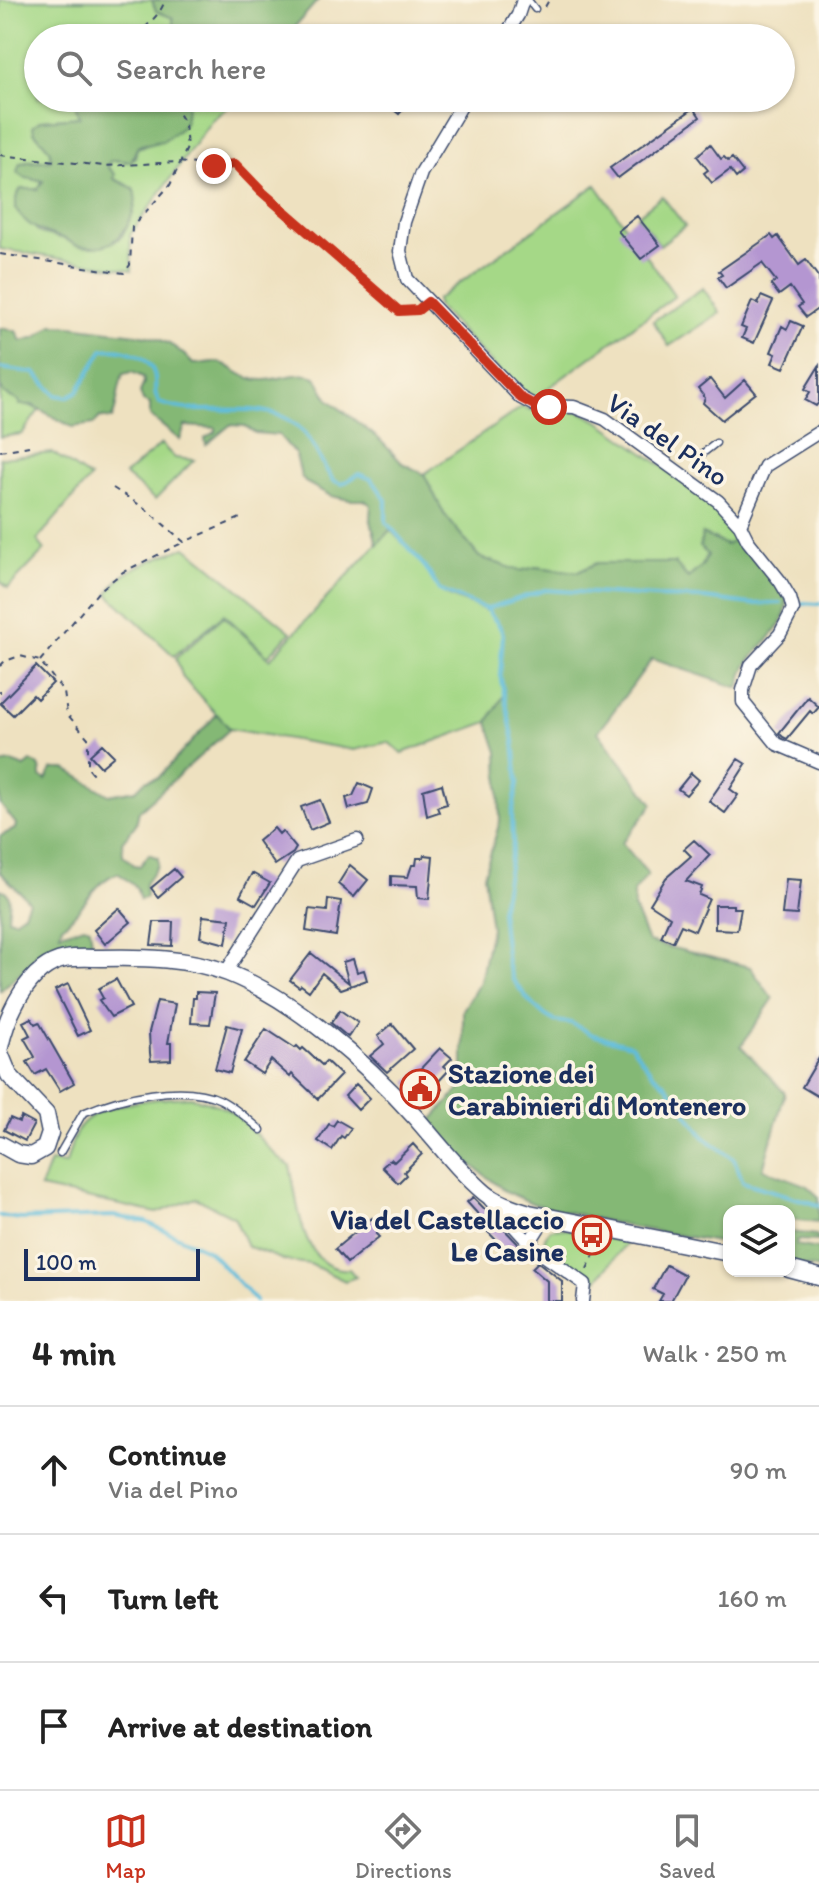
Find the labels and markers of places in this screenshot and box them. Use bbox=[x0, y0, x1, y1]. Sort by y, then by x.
place label: Stazione dei Carabinieri di Montenero bbox=[448, 1056, 746, 1122]
public building icon: Stazione dei Carabinieri di Montenero bbox=[399, 1068, 441, 1110]
place label: Via del Castellaccio Le Casine bbox=[330, 1202, 564, 1268]
bus stop icon: Via del Castellaccio Le Casine bbox=[571, 1214, 613, 1256]

